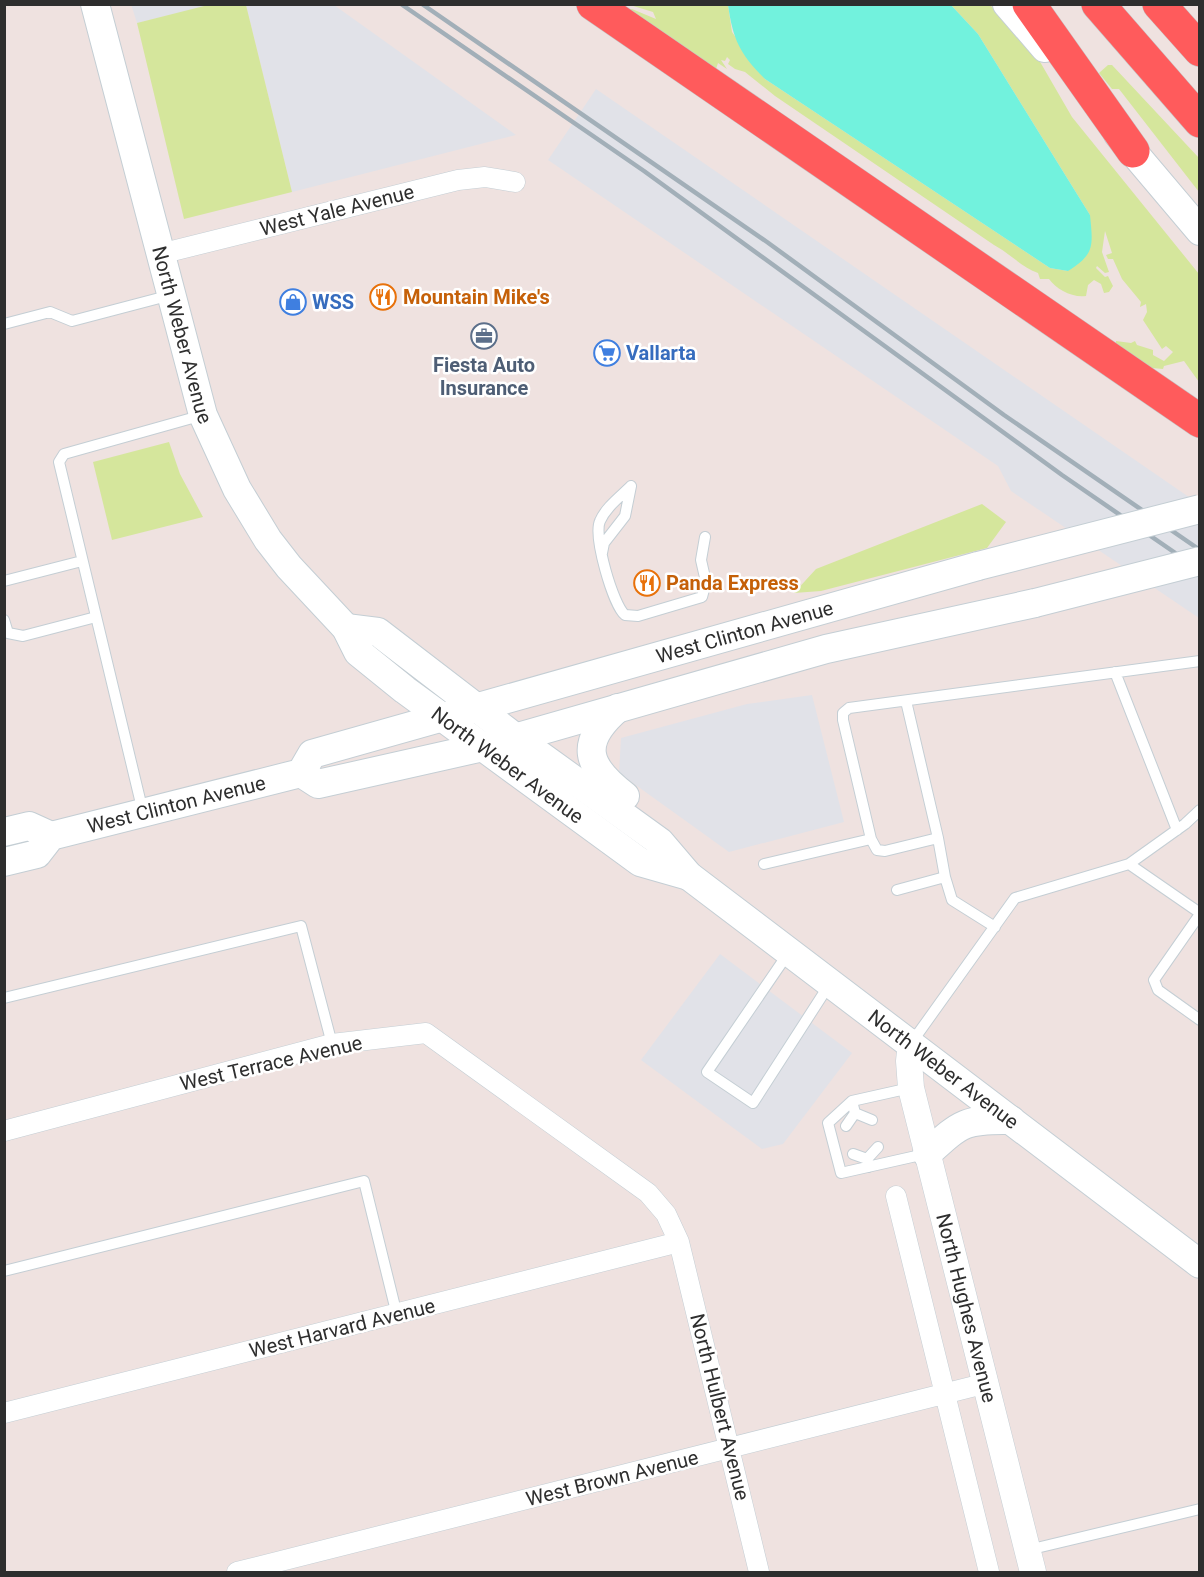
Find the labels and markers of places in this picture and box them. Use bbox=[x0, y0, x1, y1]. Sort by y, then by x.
restaurant icon: Mountain Mike's bbox=[368, 282, 398, 312]
place label: Mountain Mike's bbox=[403, 285, 550, 309]
shop icon: WSS bbox=[278, 287, 308, 317]
place label: WSS bbox=[312, 290, 354, 314]
office icon: Fiesta Auto Insurance bbox=[469, 321, 499, 351]
supermarket icon: Vallarta bbox=[592, 338, 622, 368]
place label: Vallarta bbox=[626, 341, 696, 365]
place label: Fiesta Auto Insurance bbox=[433, 353, 535, 400]
restaurant icon: Panda Express bbox=[632, 568, 662, 598]
place label: Panda Express bbox=[666, 571, 799, 595]

